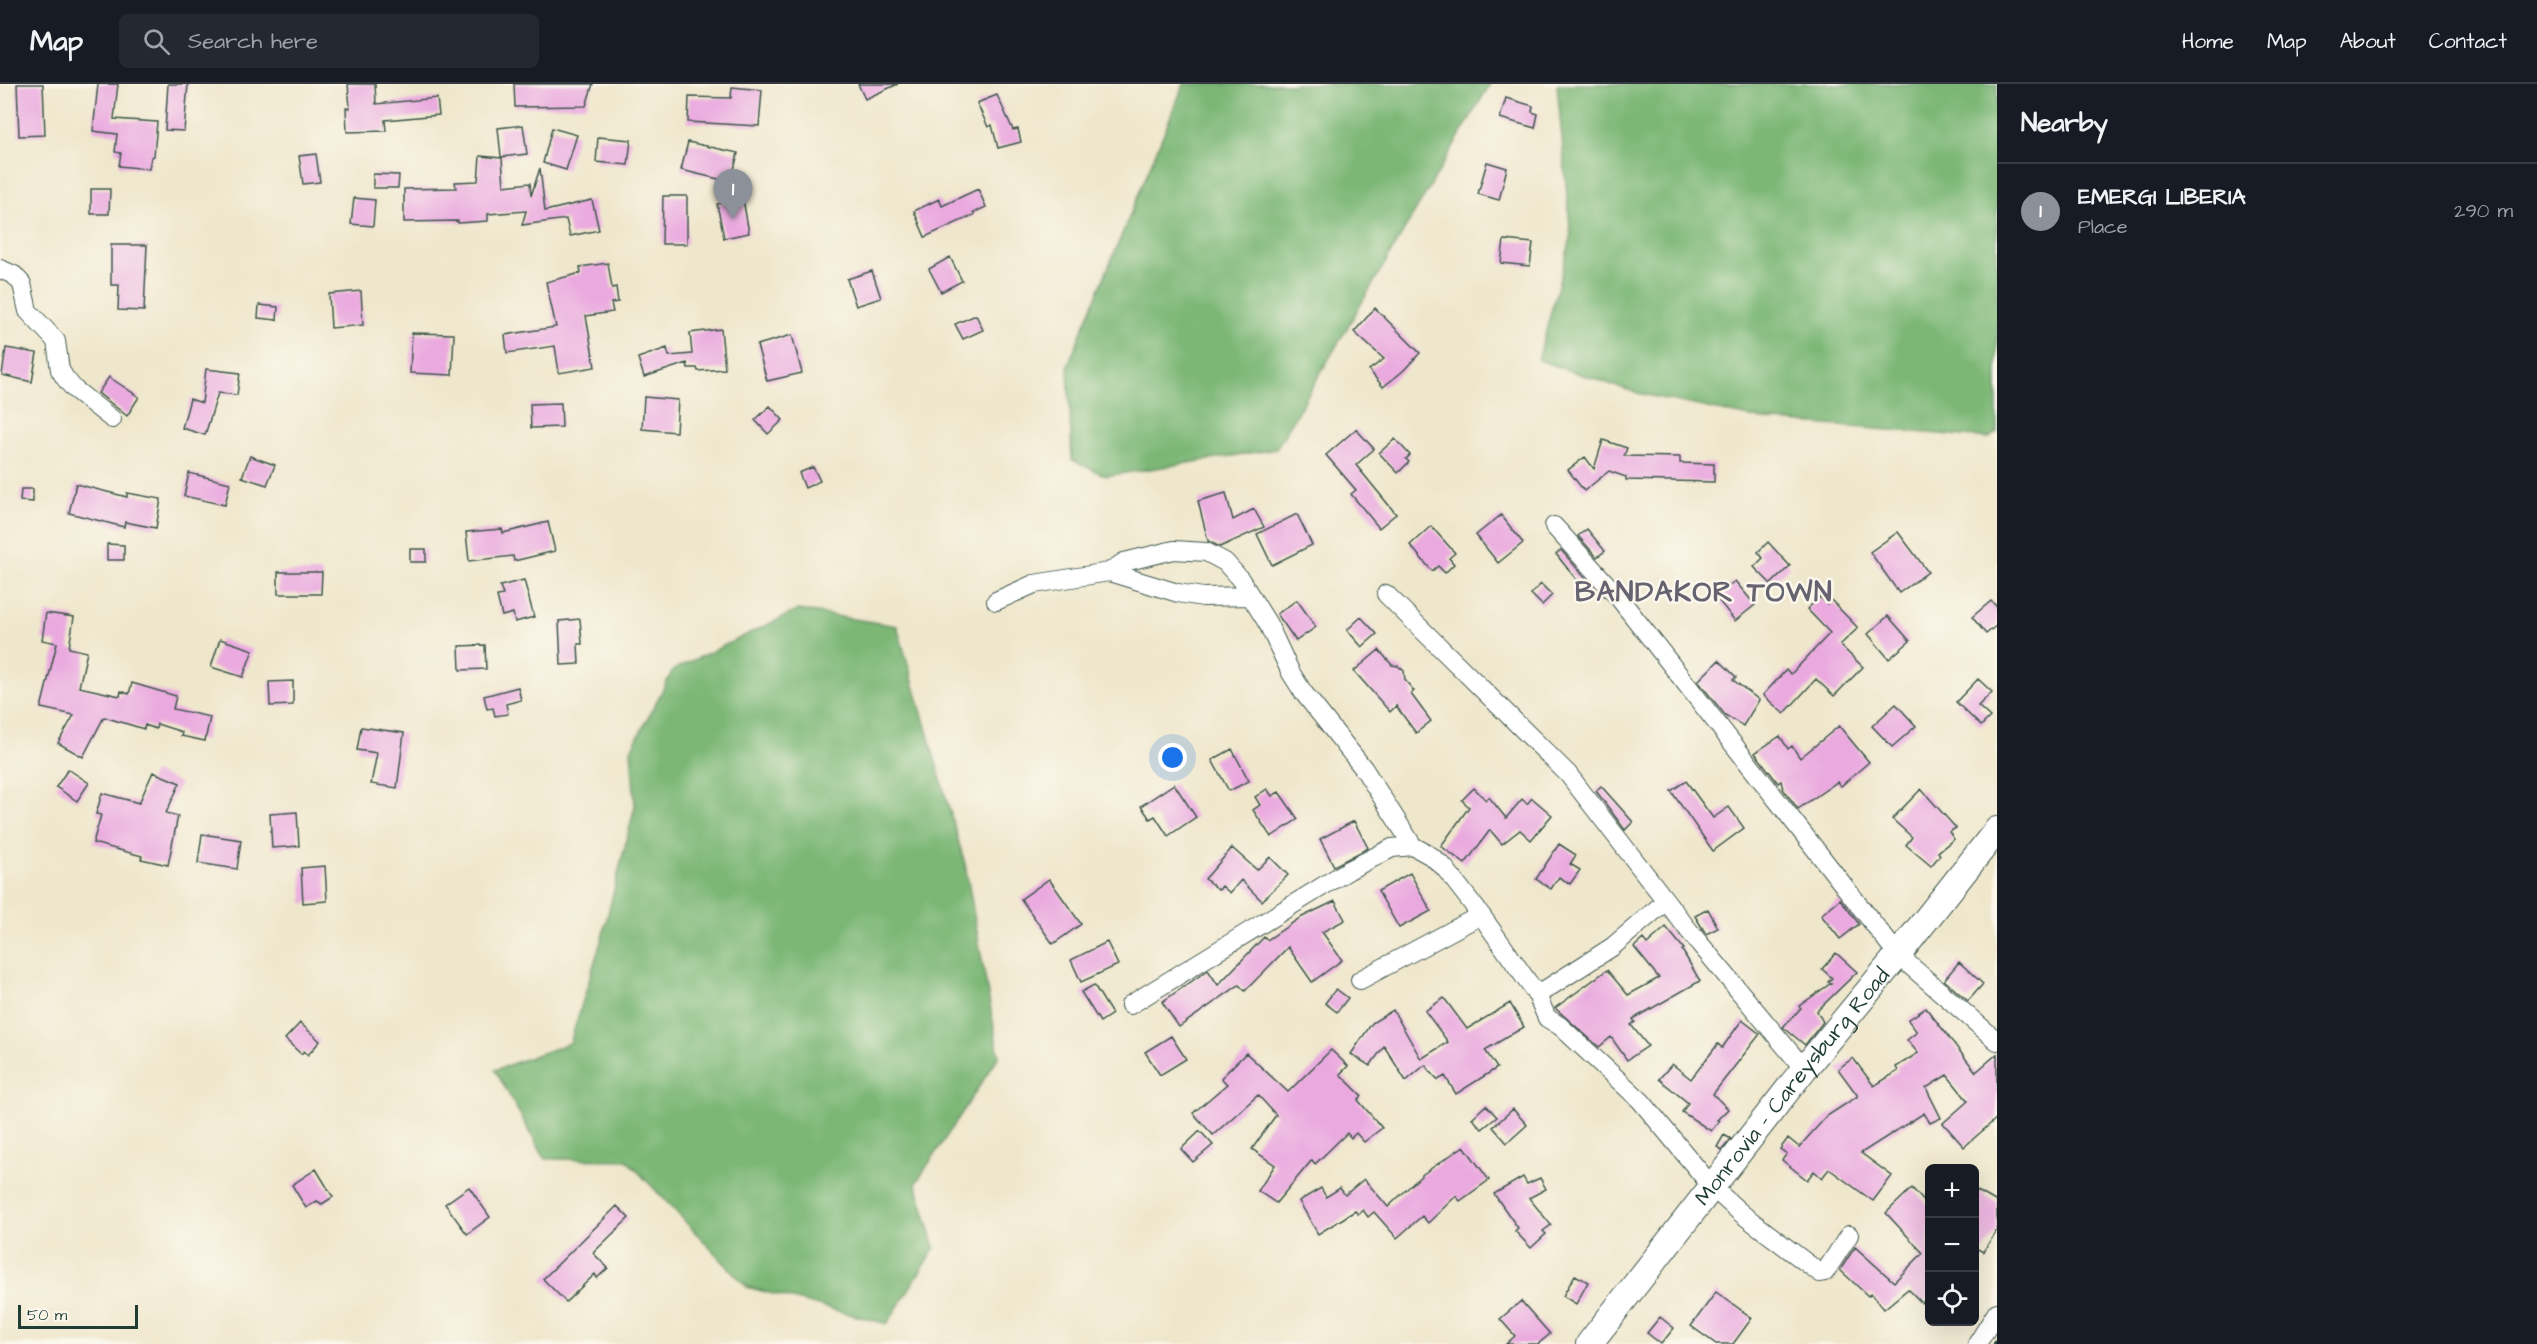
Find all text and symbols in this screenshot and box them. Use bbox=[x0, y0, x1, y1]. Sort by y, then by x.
search box bbox=[119, 14, 539, 68]
text: Map bbox=[30, 22, 83, 61]
icon: search bbox=[140, 25, 173, 58]
text: Search here bbox=[188, 26, 318, 57]
text: Home bbox=[2182, 27, 2234, 56]
text: Map bbox=[2267, 27, 2307, 56]
text: About bbox=[2340, 27, 2396, 56]
text: Contact bbox=[2429, 27, 2507, 56]
text: Nearby bbox=[2021, 105, 2108, 141]
pin: 1 bbox=[714, 170, 752, 219]
text: EMERGI LIBERIA bbox=[2078, 182, 2246, 213]
text: 1 bbox=[2039, 197, 2042, 225]
text: 290 m bbox=[2454, 197, 2513, 225]
text: Place bbox=[2078, 213, 2128, 241]
district label: BANDAKOR TOWN bbox=[1575, 573, 1833, 612]
your location bbox=[1158, 743, 1187, 772]
street label: Monrovia - Careysburg Road bbox=[1687, 961, 1897, 1212]
map controls bbox=[1925, 1164, 1979, 1326]
button: + bbox=[1925, 1164, 1979, 1218]
button: − bbox=[1925, 1218, 1979, 1272]
button: locate bbox=[1925, 1272, 1979, 1326]
scale bar bbox=[18, 1302, 138, 1330]
text: 50 m bbox=[27, 1304, 67, 1326]

